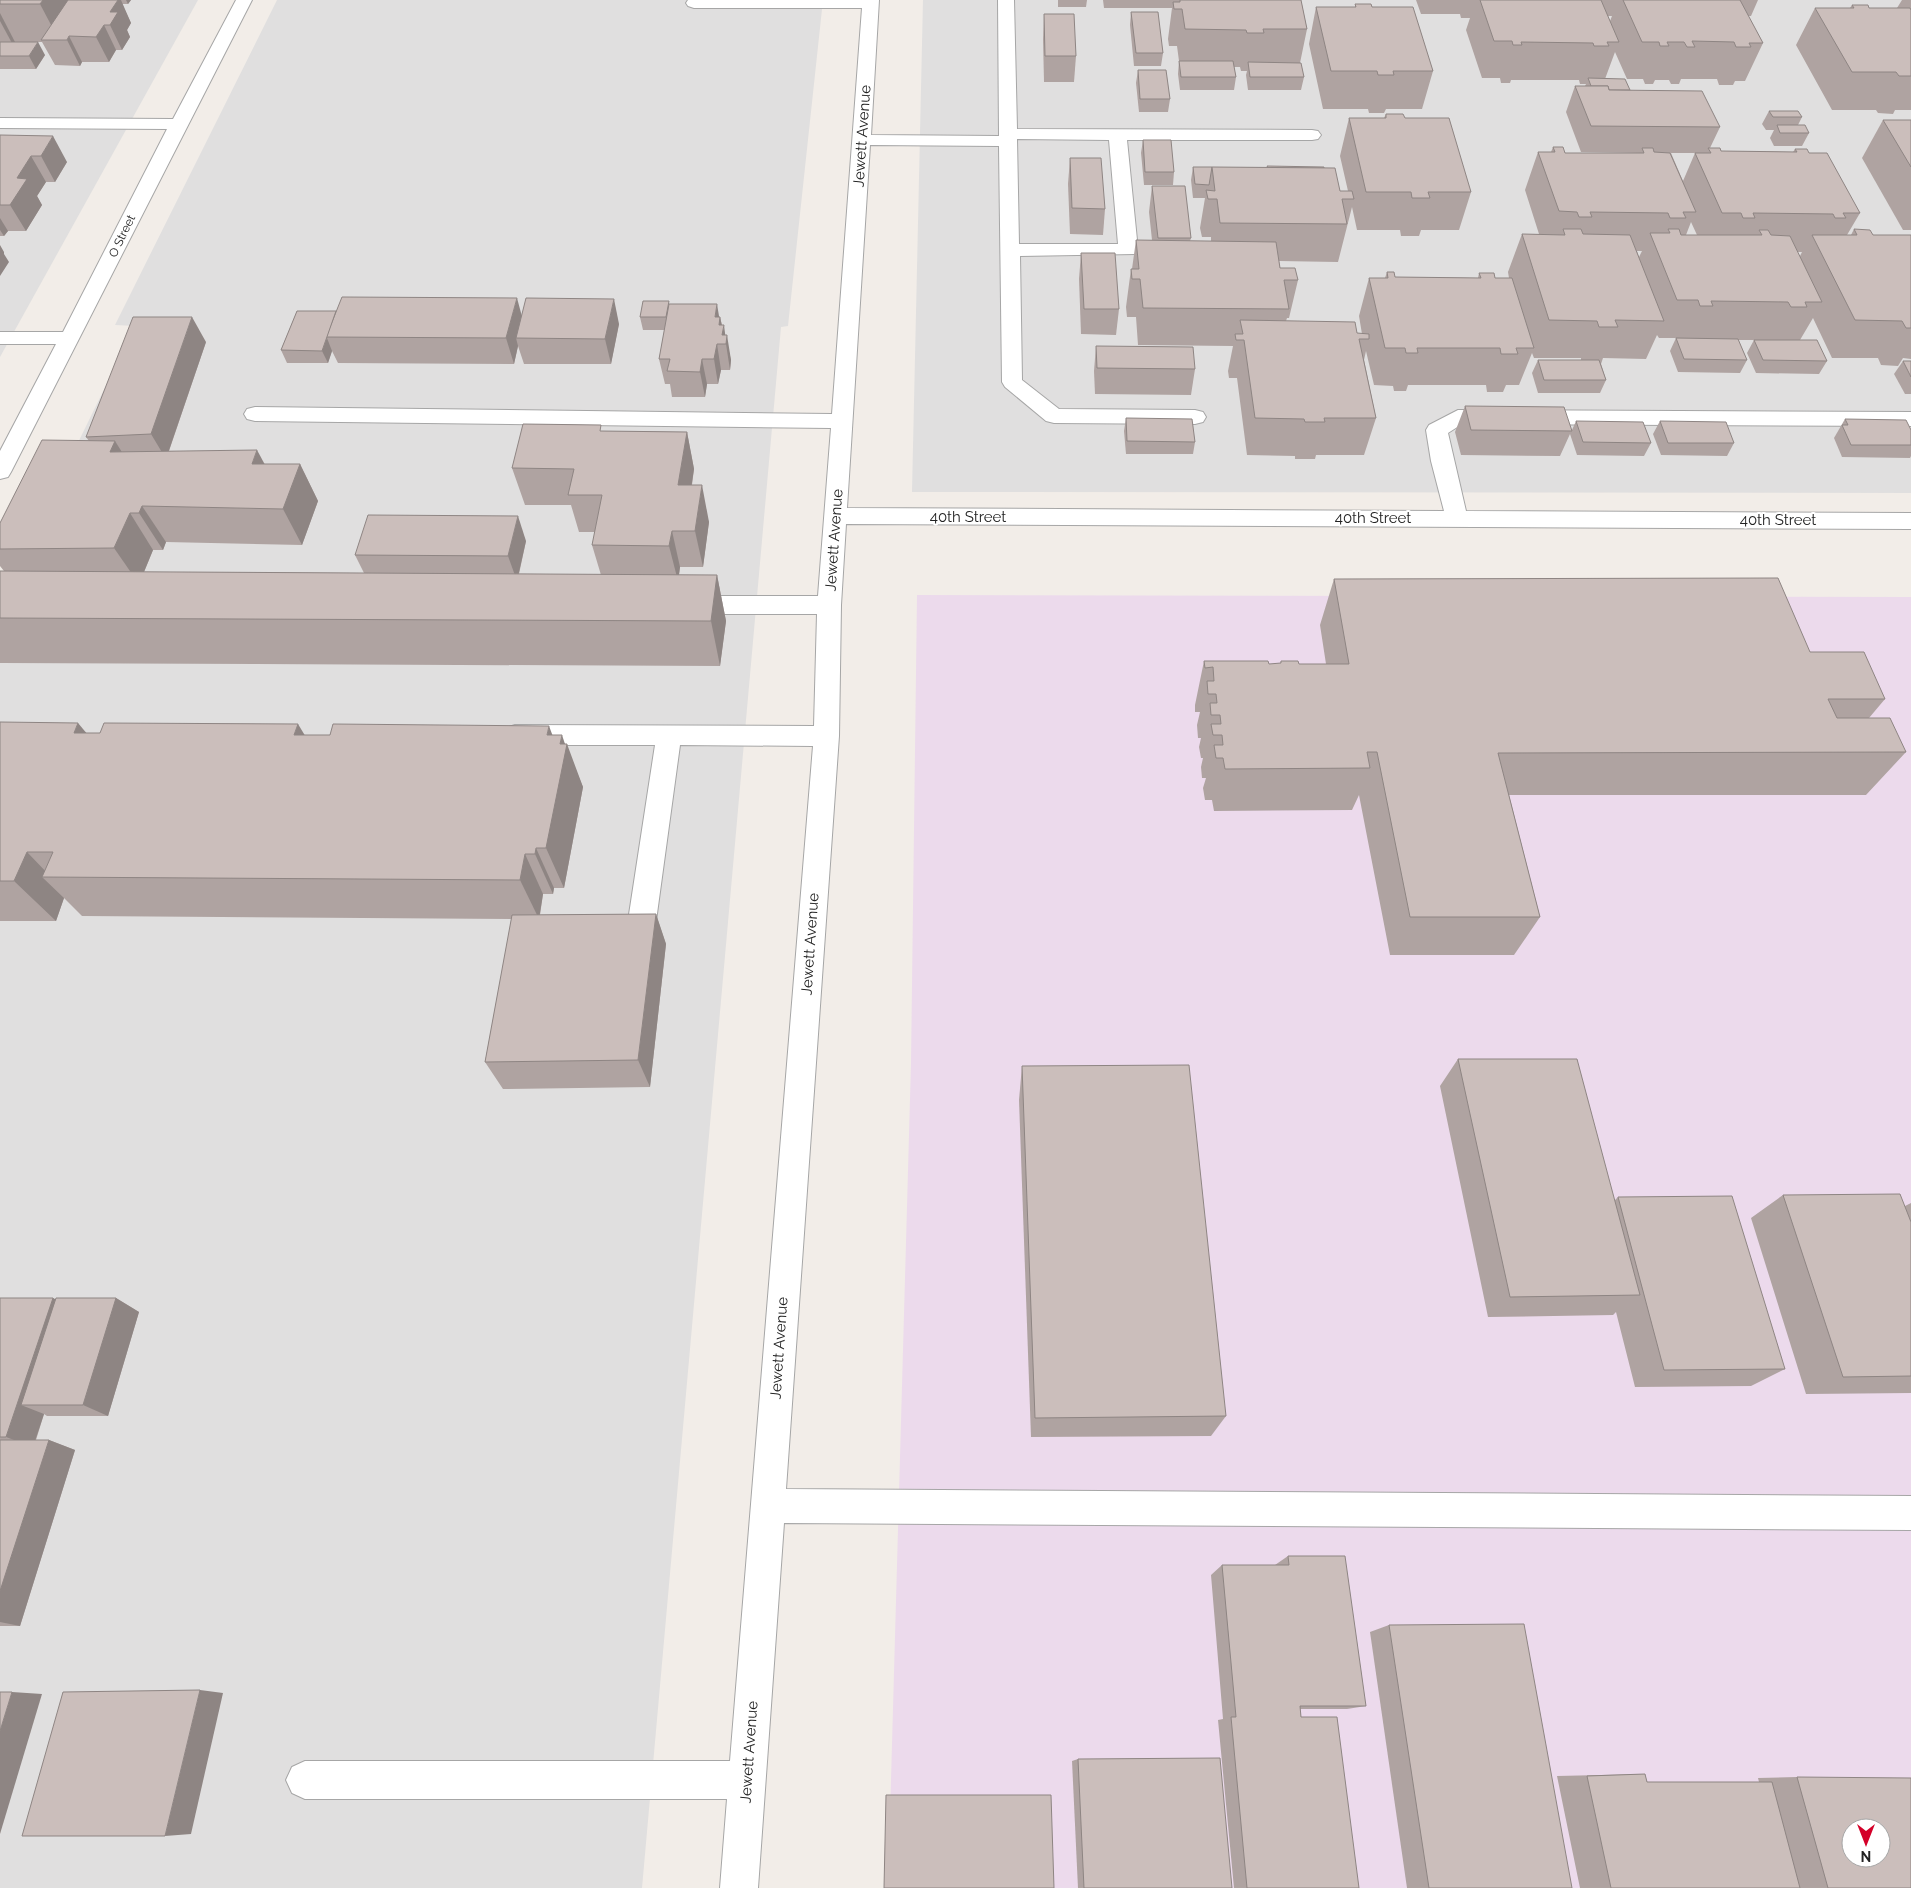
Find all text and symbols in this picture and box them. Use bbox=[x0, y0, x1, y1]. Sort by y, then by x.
street label: Jewett Avenue bbox=[849, 84, 875, 188]
street label: O Street bbox=[106, 213, 138, 259]
street label: Jewett Avenue bbox=[821, 488, 847, 592]
street label: 40th Street bbox=[930, 508, 1006, 526]
street label: 40th Street bbox=[1335, 509, 1411, 527]
street label: 40th Street bbox=[1740, 511, 1816, 529]
street label: Jewett Avenue bbox=[797, 892, 823, 996]
street label: Jewett Avenue bbox=[766, 1296, 792, 1400]
street label: Jewett Avenue bbox=[736, 1700, 762, 1804]
north arrow bbox=[1841, 1818, 1891, 1868]
text: N bbox=[1861, 1848, 1871, 1864]

